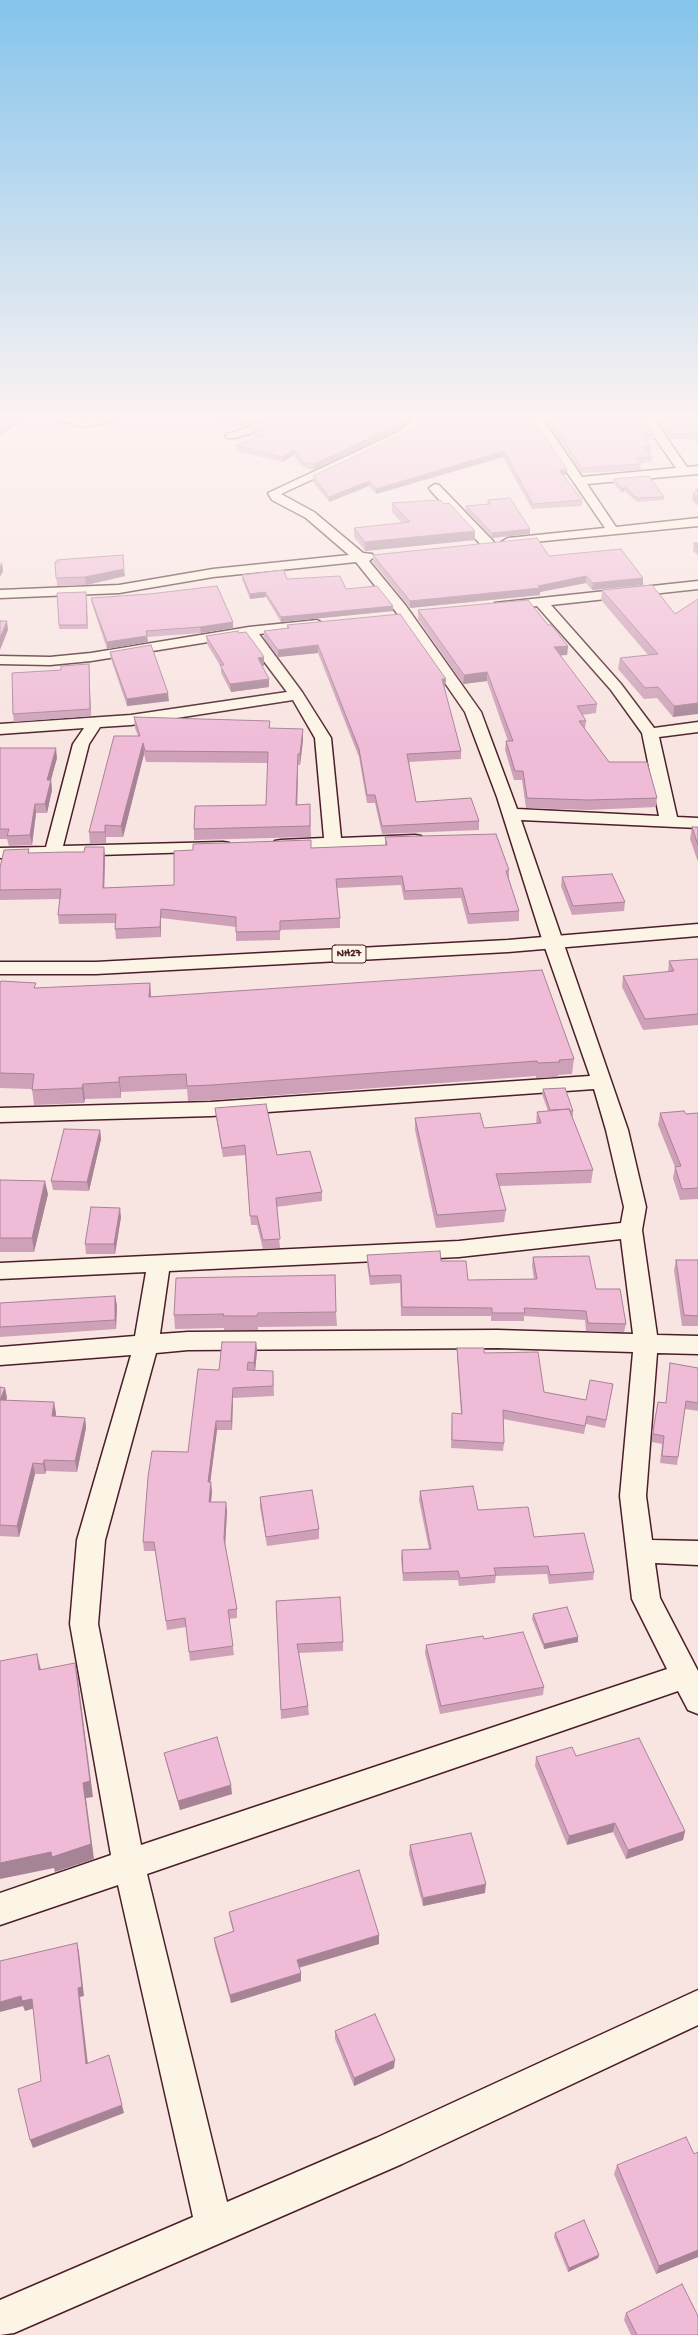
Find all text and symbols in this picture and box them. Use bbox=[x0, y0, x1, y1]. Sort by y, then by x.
road number: NH27 bbox=[332, 945, 366, 963]

